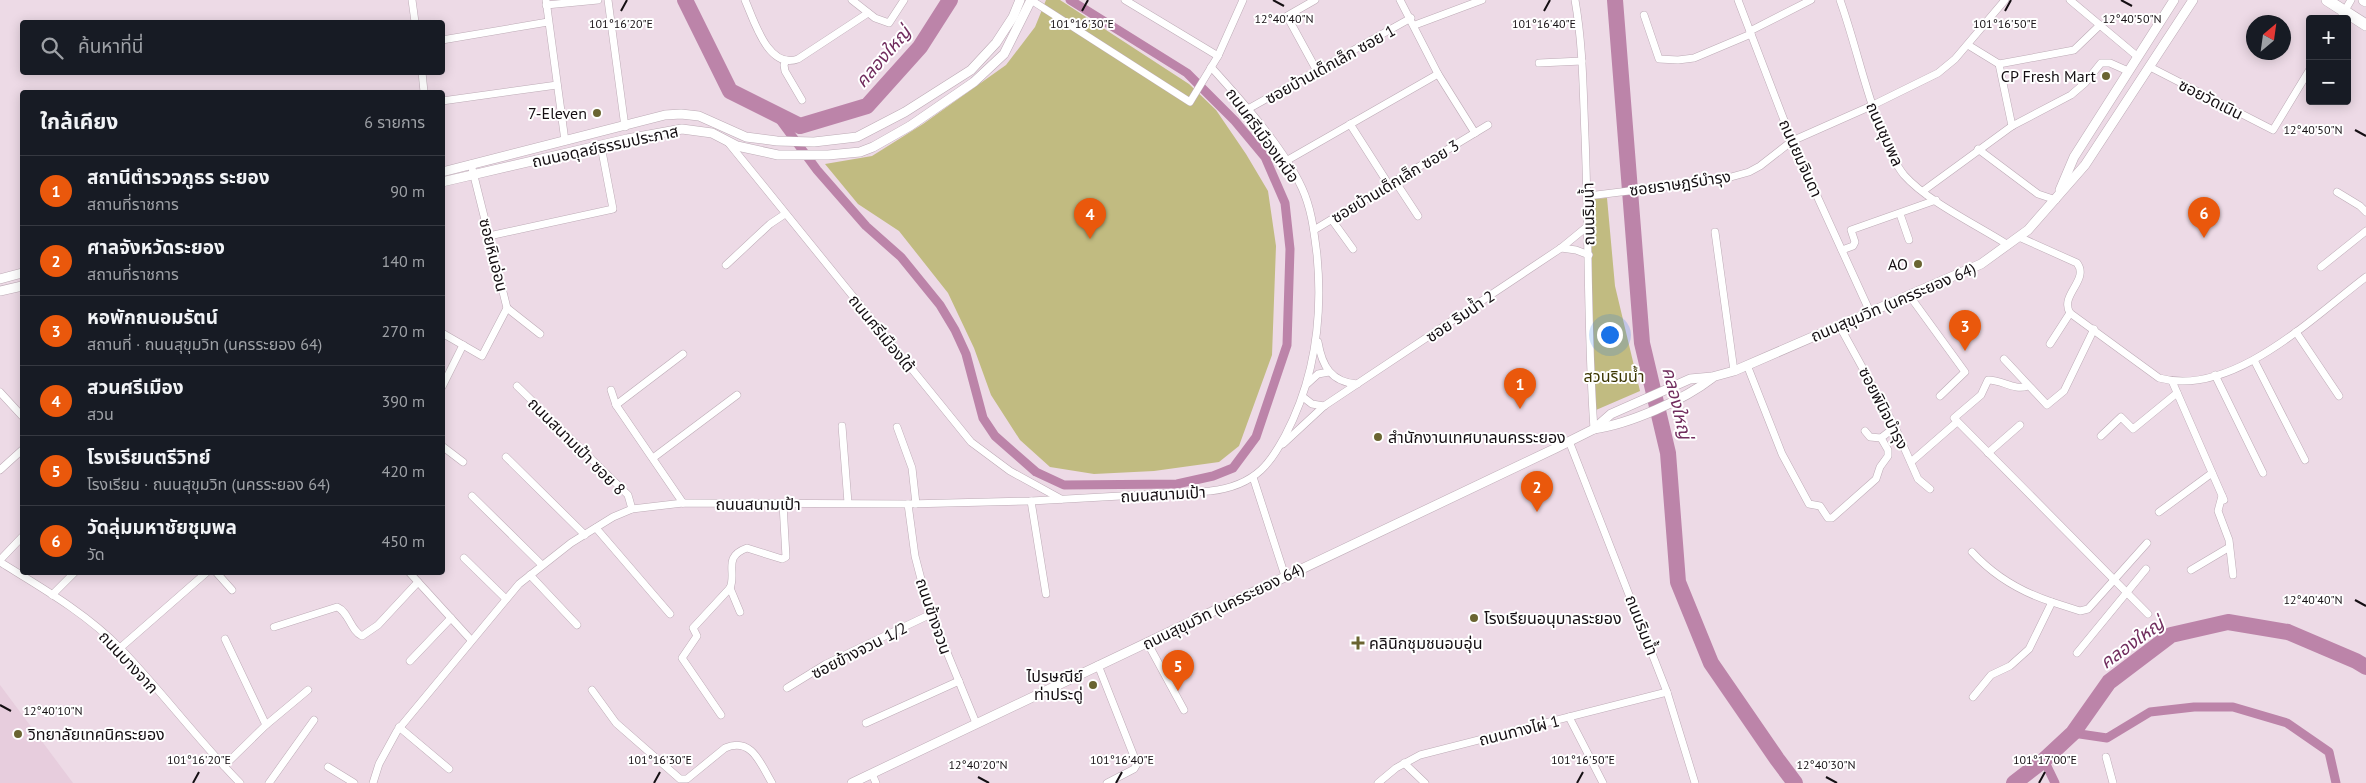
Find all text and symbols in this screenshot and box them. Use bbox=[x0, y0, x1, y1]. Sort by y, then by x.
text: 12°40'40"N bbox=[1254, 11, 1314, 26]
text: 12°40'50"N bbox=[2102, 11, 2162, 26]
north arrow bbox=[2246, 15, 2291, 60]
map controls bbox=[2306, 15, 2351, 105]
button: + bbox=[2306, 15, 2351, 60]
text: 101°16'20"E bbox=[589, 16, 653, 31]
text: 101°16'30"E bbox=[1050, 16, 1114, 31]
text: 101°16'40"E bbox=[1512, 16, 1576, 31]
text: 101°16'50"E bbox=[1973, 16, 2037, 31]
water label: คลองใหญ่ bbox=[850, 19, 917, 92]
search box bbox=[20, 20, 445, 75]
street label: ซอยบ้านเด็กเล็ก ซอย 1 bbox=[1261, 20, 1399, 108]
icon: search bbox=[38, 34, 66, 62]
text: ค้นหาที่นี่ bbox=[78, 34, 143, 58]
button: − bbox=[2306, 60, 2351, 105]
place label: CP Fresh Mart bbox=[2001, 66, 2097, 86]
marker: CP Fresh Mart bbox=[2100, 70, 2112, 82]
street label: ซอยวัดเนิน bbox=[2175, 74, 2247, 124]
street label: ถนนศรีเมืองเหนือ bbox=[1222, 84, 1304, 186]
street label: ถนนชุมพล bbox=[1862, 99, 1908, 169]
place label: 7-Eleven bbox=[528, 103, 587, 123]
marker: 7-Eleven bbox=[591, 107, 603, 119]
text: ใกล้เคียง bbox=[40, 108, 118, 135]
text: 6 รายการ bbox=[364, 112, 425, 132]
street label: ถนนยมจินดา bbox=[1775, 116, 1827, 200]
street label: ถนนอดุลย์ธรรมประภาส bbox=[530, 121, 680, 171]
text: 12°40'50"N bbox=[2283, 122, 2343, 137]
street label: ซอยบ้านเด็กเล็ก ซอย 3 bbox=[1327, 135, 1463, 227]
text: สถานีตำรวจภูธร ระยอง bbox=[87, 165, 270, 189]
street label: ซอยราษฎร์บำรุง bbox=[1628, 166, 1732, 200]
text: 1 bbox=[51, 181, 61, 201]
text: 90 m bbox=[390, 181, 425, 201]
street label: ถนนริมน้ำ bbox=[1576, 182, 1599, 246]
text: สถานที่ราชการ bbox=[87, 194, 179, 214]
pin: 6 bbox=[2188, 197, 2220, 238]
pin: 4 bbox=[1074, 198, 1106, 239]
street label: ซอยหินอ่อน bbox=[475, 216, 513, 294]
text: ศาลจังหวัดระยอง bbox=[87, 235, 225, 259]
text: 2 bbox=[51, 251, 61, 271]
text: 140 m bbox=[382, 251, 425, 271]
place label: AO bbox=[1888, 254, 1908, 274]
street label: ถนนสุขุมวิท (นครระยอง 64) bbox=[1807, 258, 1979, 346]
marker: AO bbox=[1912, 258, 1924, 270]
text: สถานที่ราชการ bbox=[87, 264, 179, 284]
street label: ซอย ริมน้ำ 2 bbox=[1421, 285, 1498, 346]
street label: ถนนศรีเมืองใต้ bbox=[845, 290, 919, 376]
text: หอพักถนอมรัตน์ bbox=[87, 305, 218, 329]
pin: 3 bbox=[1949, 310, 1981, 351]
text: 3 bbox=[51, 321, 61, 341]
text: 270 m bbox=[382, 321, 425, 341]
your location bbox=[1597, 322, 1623, 348]
text: สถานที่ · ถนนสุขุมวิท (นครระยอง 64) bbox=[87, 334, 322, 354]
water label: คลองใหญ่ bbox=[1657, 364, 1698, 444]
street label: ซอยพินิจบำรุง bbox=[1855, 364, 1913, 452]
park label: สวนริมน้ำ bbox=[1584, 365, 1644, 386]
pin: 1 bbox=[1504, 368, 1536, 409]
text: สวนศรีเมือง bbox=[87, 375, 184, 399]
text: 4 bbox=[51, 391, 61, 411]
text: 390 m bbox=[382, 391, 425, 411]
street label: ถนนสนามเป้า ซอย 8 bbox=[524, 393, 630, 499]
text: สวน bbox=[87, 404, 114, 424]
place label: สำนักงานเทศบาลนครระยอง bbox=[1388, 427, 1566, 447]
marker: สำนักงานเทศบาลนครระยอง bbox=[1372, 431, 1384, 443]
text: โรงเรียนตรีวิทย์ bbox=[87, 445, 211, 469]
text: 5 bbox=[51, 461, 61, 481]
text: 420 m bbox=[382, 461, 425, 481]
pin: 2 bbox=[1521, 471, 1553, 512]
text: โรงเรียน · ถนนสุขุมวิท (นครระยอง 64) bbox=[87, 474, 330, 494]
street label: ถนนสนามเป้า bbox=[1120, 482, 1206, 506]
street label: ถนนสนามเป้า bbox=[715, 494, 801, 514]
text: วัดลุ่มมหาชัยชุมพล bbox=[87, 515, 237, 539]
text: 6 bbox=[51, 531, 61, 551]
text: 450 m bbox=[382, 531, 425, 551]
text: วัด bbox=[87, 544, 105, 564]
street label: ถนนสุขุมวิท (นครระยอง 64) bbox=[1139, 558, 1307, 654]
street label: ถนนข้างจวน bbox=[912, 575, 956, 657]
street label: ถนนริมน้ำ bbox=[1621, 592, 1664, 658]
text: 12°40'40"N bbox=[2283, 592, 2343, 607]
place label: โรงเรียนอนุบาลระยอง bbox=[1484, 608, 1622, 628]
water label: คลองใหญ่ bbox=[2095, 610, 2171, 673]
marker: โรงเรียนอนุบาลระยอง bbox=[1468, 612, 1480, 624]
street label: ซอยข้างจวน 1/2 bbox=[808, 617, 910, 683]
street label: ถนนบางจาก bbox=[95, 626, 163, 698]
place label: คลินิกชุมชนอบอุ่น bbox=[1369, 633, 1482, 653]
marker: คลินิกชุมชนอบอุ่น bbox=[1351, 636, 1365, 650]
pin: 5 bbox=[1162, 650, 1194, 691]
place label: ไปรษณีย์ ท่าประดู่ bbox=[1026, 666, 1083, 704]
marker: ไปรษณีย์ ท่าประดู่ bbox=[1087, 679, 1099, 691]
text: 12°40'10"N bbox=[23, 703, 83, 718]
street label: ถนนทางไผ่ 1 bbox=[1477, 710, 1561, 750]
place label: วิทยาลัยเทคนิคระยอง bbox=[27, 724, 165, 744]
marker: วิทยาลัยเทคนิคระยอง bbox=[12, 728, 24, 740]
text: 101°16'20"E bbox=[167, 752, 231, 767]
text: 101°16'30"E bbox=[628, 752, 692, 767]
text: 101°16'40"E bbox=[1090, 752, 1154, 767]
text: 101°16'50"E bbox=[1551, 752, 1615, 767]
text: 101°17'00"E bbox=[2013, 752, 2077, 767]
text: 12°40'20"N bbox=[948, 757, 1008, 772]
text: 12°40'30"N bbox=[1796, 757, 1856, 772]

